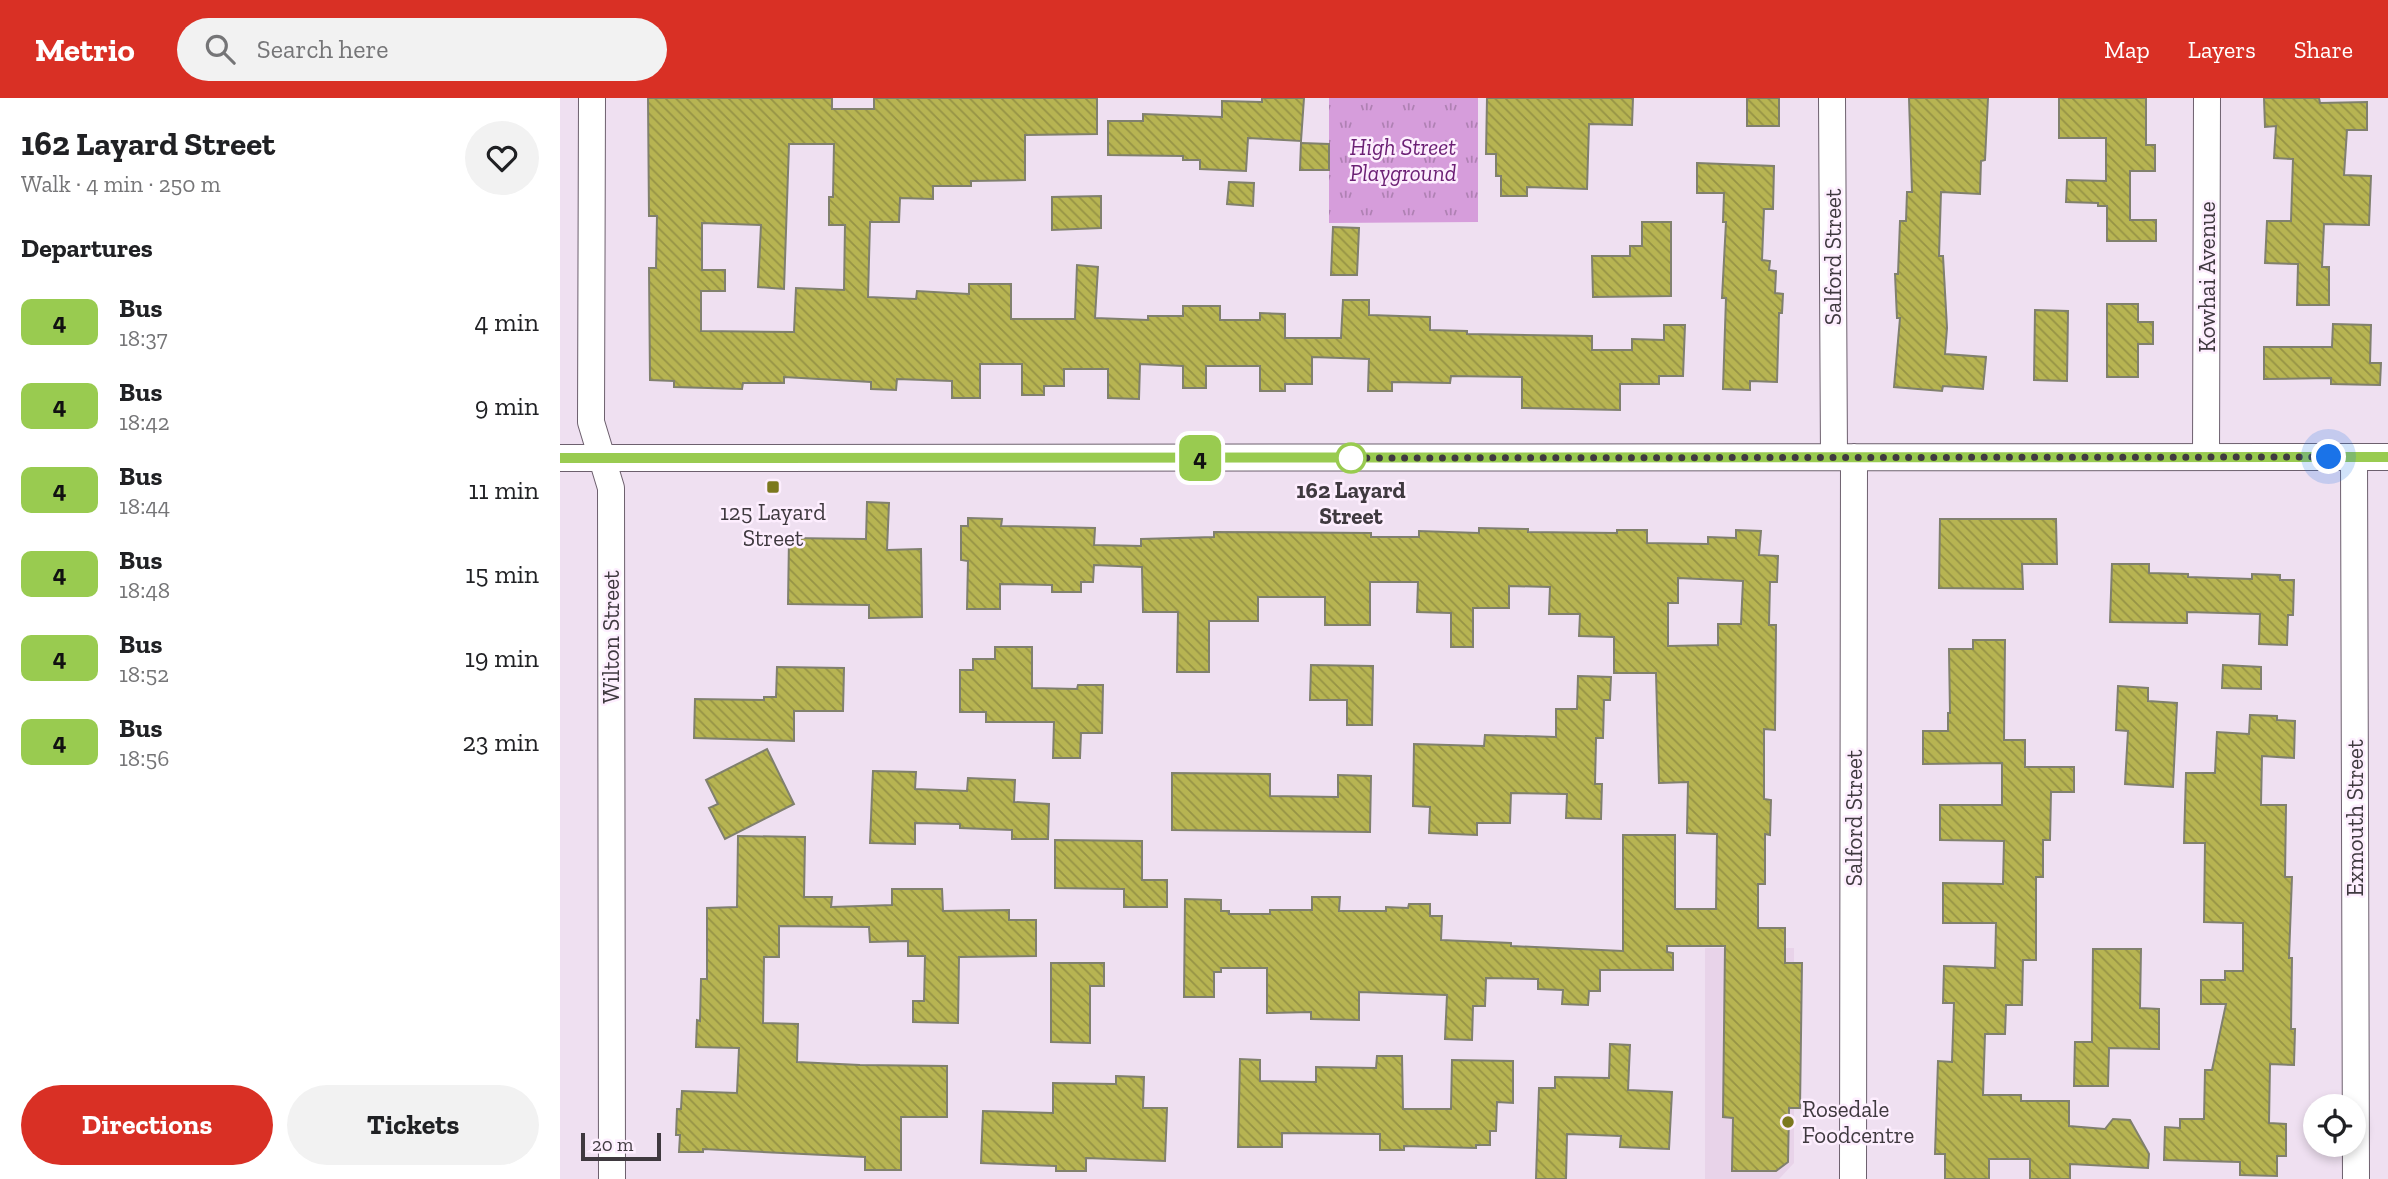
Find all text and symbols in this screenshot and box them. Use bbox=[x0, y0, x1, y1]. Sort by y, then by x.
search box bbox=[177, 18, 667, 81]
text: Metrio bbox=[35, 30, 135, 69]
icon: search bbox=[201, 30, 239, 68]
text: Search here bbox=[257, 33, 389, 65]
text: Map bbox=[2104, 35, 2150, 64]
text: Layers bbox=[2188, 35, 2256, 64]
text: Share bbox=[2294, 35, 2353, 64]
button: heart bbox=[465, 121, 539, 195]
text: 162 Layard Street bbox=[21, 124, 275, 163]
park label: High Street Playground bbox=[1349, 133, 1457, 187]
text: Walk · 4 min · 250 m bbox=[21, 170, 221, 198]
street label: Salford Street bbox=[1819, 188, 1847, 325]
street label: Kowhai Avenue bbox=[2193, 201, 2221, 353]
text: Departures bbox=[21, 232, 153, 264]
text: Bus bbox=[119, 292, 162, 324]
text: 4 min bbox=[474, 306, 539, 338]
text: 4 bbox=[53, 307, 66, 336]
text: 18:37 bbox=[119, 324, 167, 352]
text: Bus bbox=[119, 376, 162, 408]
text: 9 min bbox=[475, 390, 539, 422]
text: 4 bbox=[53, 391, 66, 420]
text: 18:42 bbox=[119, 408, 170, 436]
line badge: 4 bbox=[1177, 435, 1223, 481]
your location bbox=[2311, 439, 2346, 474]
text: 4 bbox=[1193, 443, 1207, 472]
marker: 162 Layard Street bbox=[1336, 443, 1366, 473]
text: Bus bbox=[119, 460, 162, 492]
text: 11 min bbox=[468, 474, 539, 506]
text: 4 bbox=[53, 475, 66, 504]
place label: 162 Layard Street bbox=[1296, 476, 1406, 530]
marker: 125 Layard Street bbox=[765, 479, 781, 495]
text: 18:44 bbox=[119, 492, 170, 520]
place label: 125 Layard Street bbox=[720, 498, 826, 552]
text: Bus bbox=[119, 544, 162, 576]
text: 15 min bbox=[465, 558, 539, 590]
text: 4 bbox=[53, 559, 66, 588]
street label: Wilton Street bbox=[597, 570, 625, 704]
text: 18:48 bbox=[119, 576, 170, 604]
text: Bus bbox=[119, 628, 162, 660]
text: 19 min bbox=[465, 642, 539, 674]
text: 4 bbox=[53, 643, 66, 672]
text: 18:52 bbox=[119, 660, 169, 688]
text: Bus bbox=[119, 712, 162, 744]
text: 23 min bbox=[462, 726, 539, 758]
text: 4 bbox=[53, 727, 66, 756]
street label: Exmouth Street bbox=[2341, 739, 2369, 896]
text: 18:56 bbox=[119, 744, 169, 772]
street label: Salford Street bbox=[1840, 749, 1868, 886]
button: Directions bbox=[21, 1085, 273, 1165]
button: Tickets bbox=[287, 1085, 539, 1165]
map controls bbox=[2303, 1094, 2366, 1157]
button: locate bbox=[2303, 1094, 2366, 1157]
place label: Rosedale Foodcentre bbox=[1802, 1095, 1914, 1149]
marker: Rosedale Foodcentre bbox=[1780, 1114, 1796, 1130]
scale bar bbox=[581, 1130, 662, 1162]
text: 20 m bbox=[592, 1133, 633, 1156]

